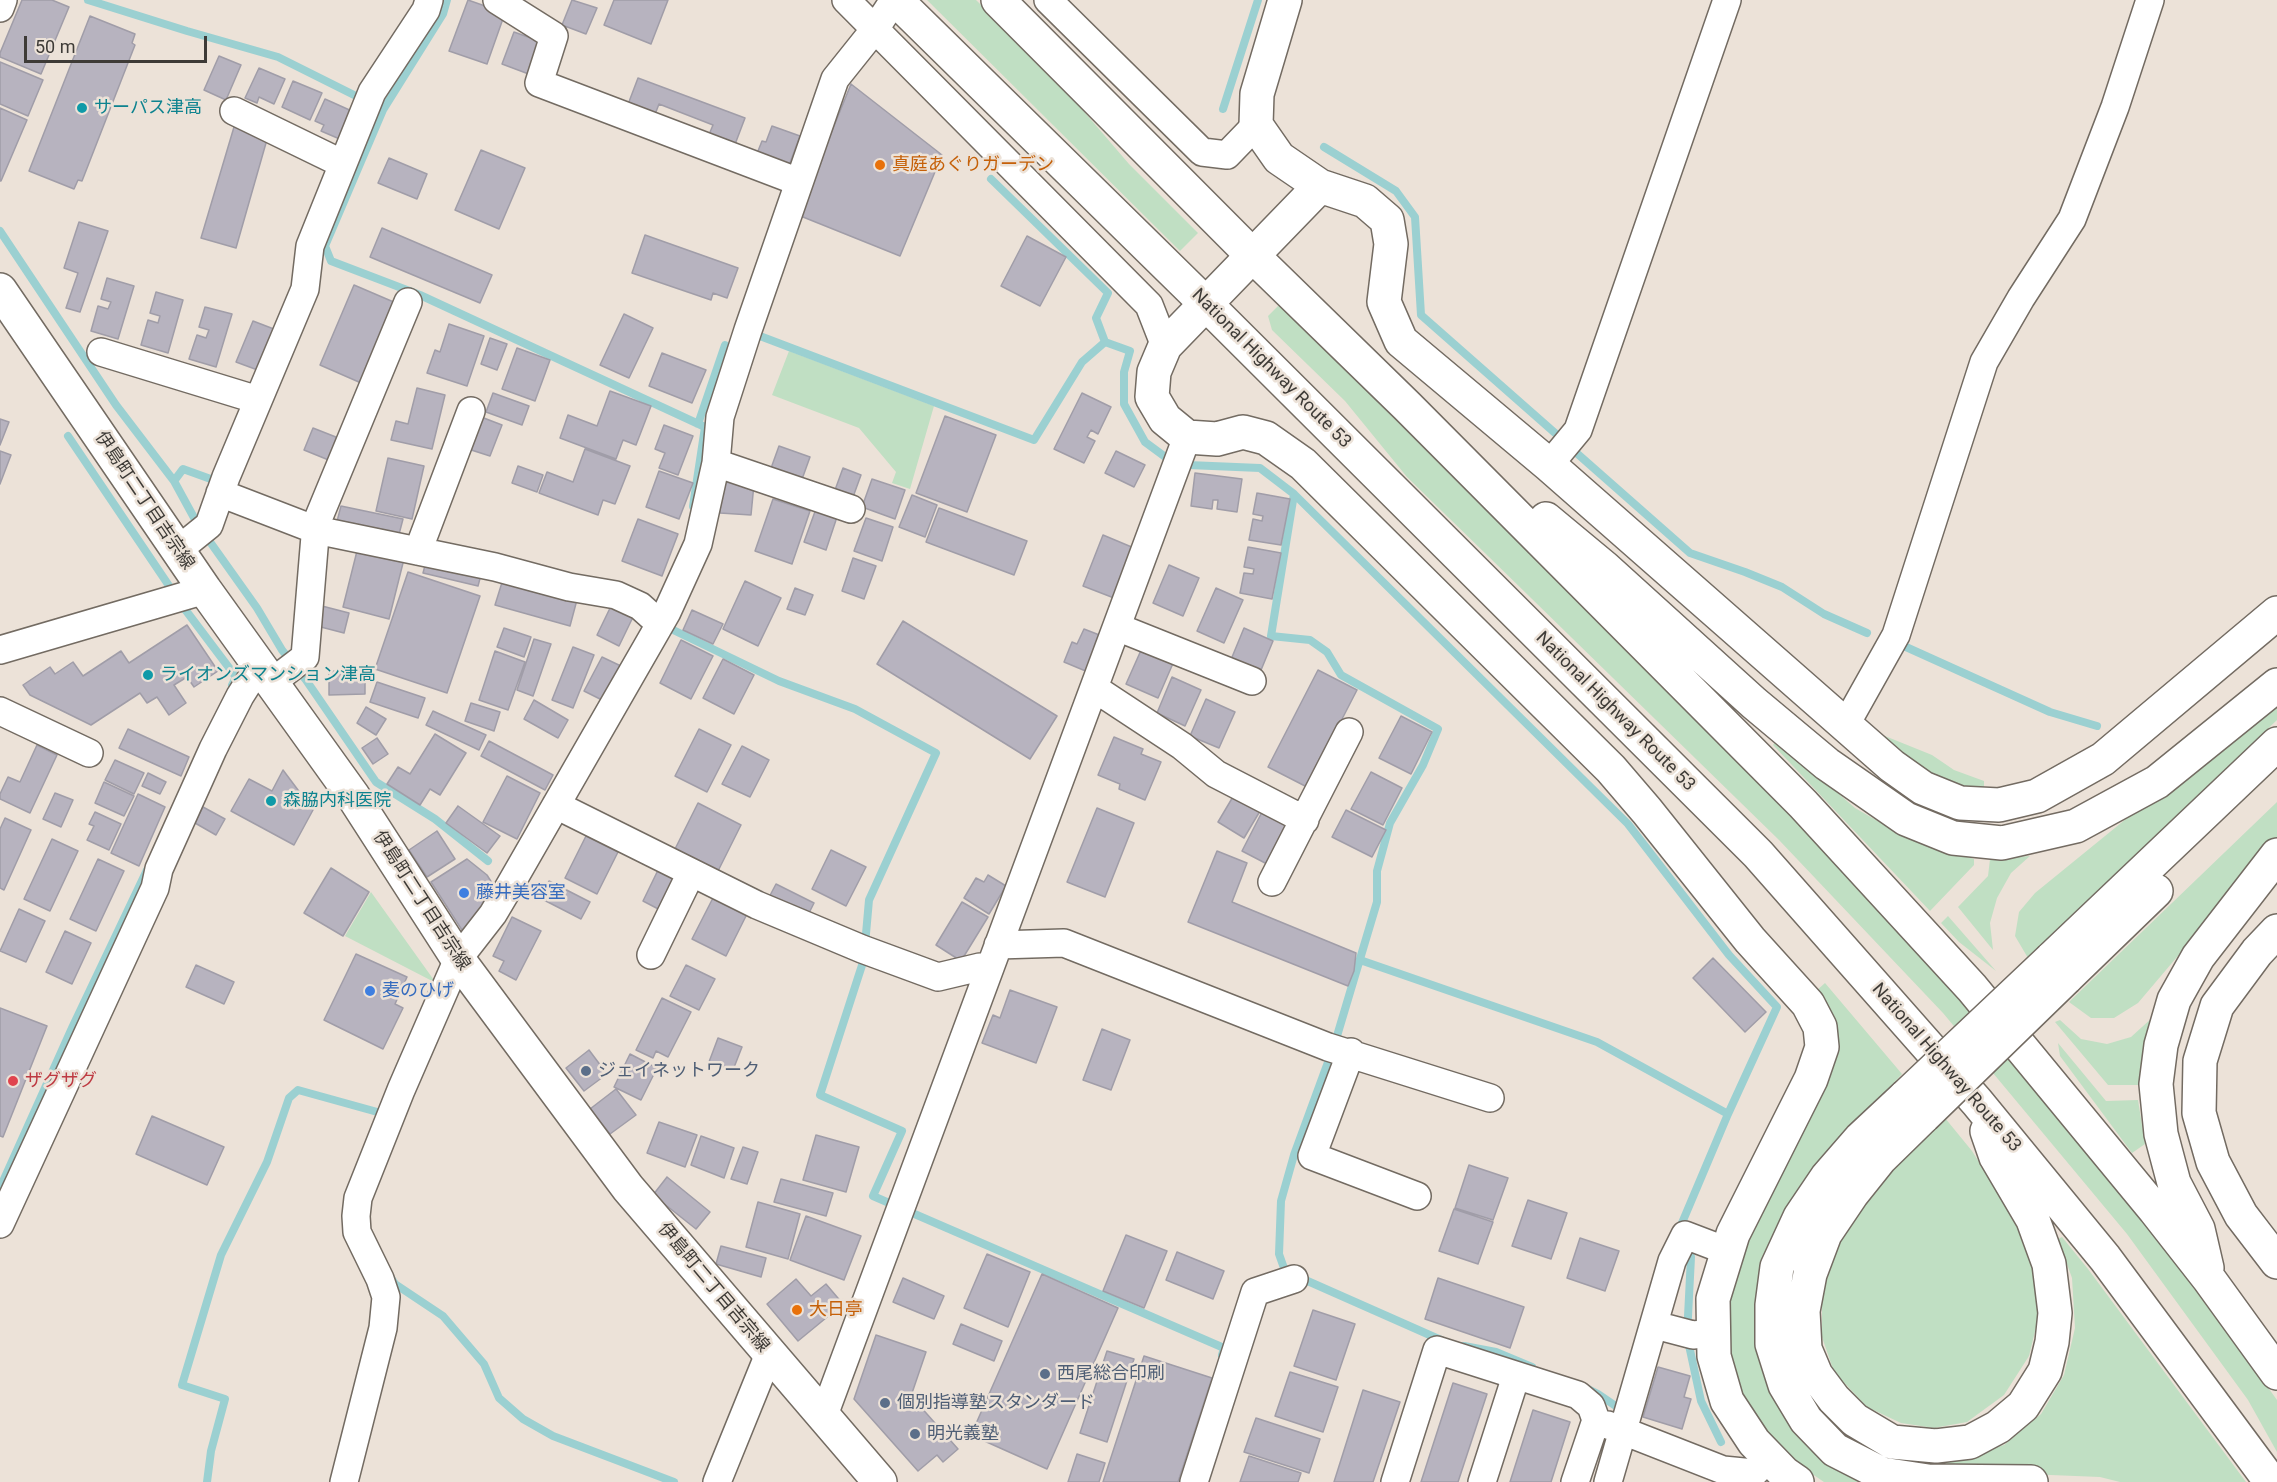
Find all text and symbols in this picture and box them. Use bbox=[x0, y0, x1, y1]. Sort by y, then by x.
scale bar bbox=[27, 24, 210, 62]
text: 50 m bbox=[35, 36, 75, 57]
place label: サーパス津高 bbox=[94, 97, 202, 119]
marker: サーパス津高 bbox=[75, 101, 89, 115]
place label: 真庭あぐりガーデン bbox=[892, 154, 1054, 176]
marker: 真庭あぐりガーデン bbox=[873, 158, 887, 172]
street label: National Highway Route 53 bbox=[1187, 285, 1355, 453]
street label: 伊島町二丁目吉宗線 bbox=[90, 428, 198, 574]
street label: National Highway Route 53 bbox=[1531, 628, 1699, 796]
place label: ライオンズマンション津高 bbox=[160, 664, 376, 686]
marker: ライオンズマンション津高 bbox=[141, 668, 155, 682]
place label: 森脇内科医院 bbox=[283, 790, 391, 812]
marker: 森脇内科医院 bbox=[264, 794, 278, 808]
street label: 伊島町二丁目吉宗線 bbox=[368, 827, 474, 975]
place label: 藤井美容室 bbox=[476, 882, 566, 904]
marker: 藤井美容室 bbox=[457, 886, 471, 900]
street label: National Highway Route 53 bbox=[1867, 979, 2025, 1157]
place label: 麦のひげ bbox=[382, 980, 454, 1002]
marker: 麦のひげ bbox=[363, 984, 377, 998]
place label: ジェイネットワーク bbox=[598, 1060, 760, 1082]
marker: ジェイネットワーク bbox=[579, 1064, 593, 1078]
place label: ザグザグ bbox=[25, 1070, 97, 1092]
marker: ザグザグ bbox=[6, 1074, 20, 1088]
street label: 伊島町二丁目吉宗線 bbox=[653, 1219, 773, 1357]
place label: 大日亭 bbox=[809, 1299, 863, 1321]
marker: 大日亭 bbox=[790, 1303, 804, 1317]
place label: 西尾総合印刷 bbox=[1057, 1363, 1165, 1385]
marker: 西尾総合印刷 bbox=[1038, 1367, 1052, 1381]
place label: 個別指導塾スタンダード bbox=[897, 1392, 1095, 1414]
marker: 個別指導塾スタンダード bbox=[878, 1396, 892, 1410]
place label: 明光義塾 bbox=[927, 1423, 999, 1445]
marker: 明光義塾 bbox=[908, 1427, 922, 1441]

